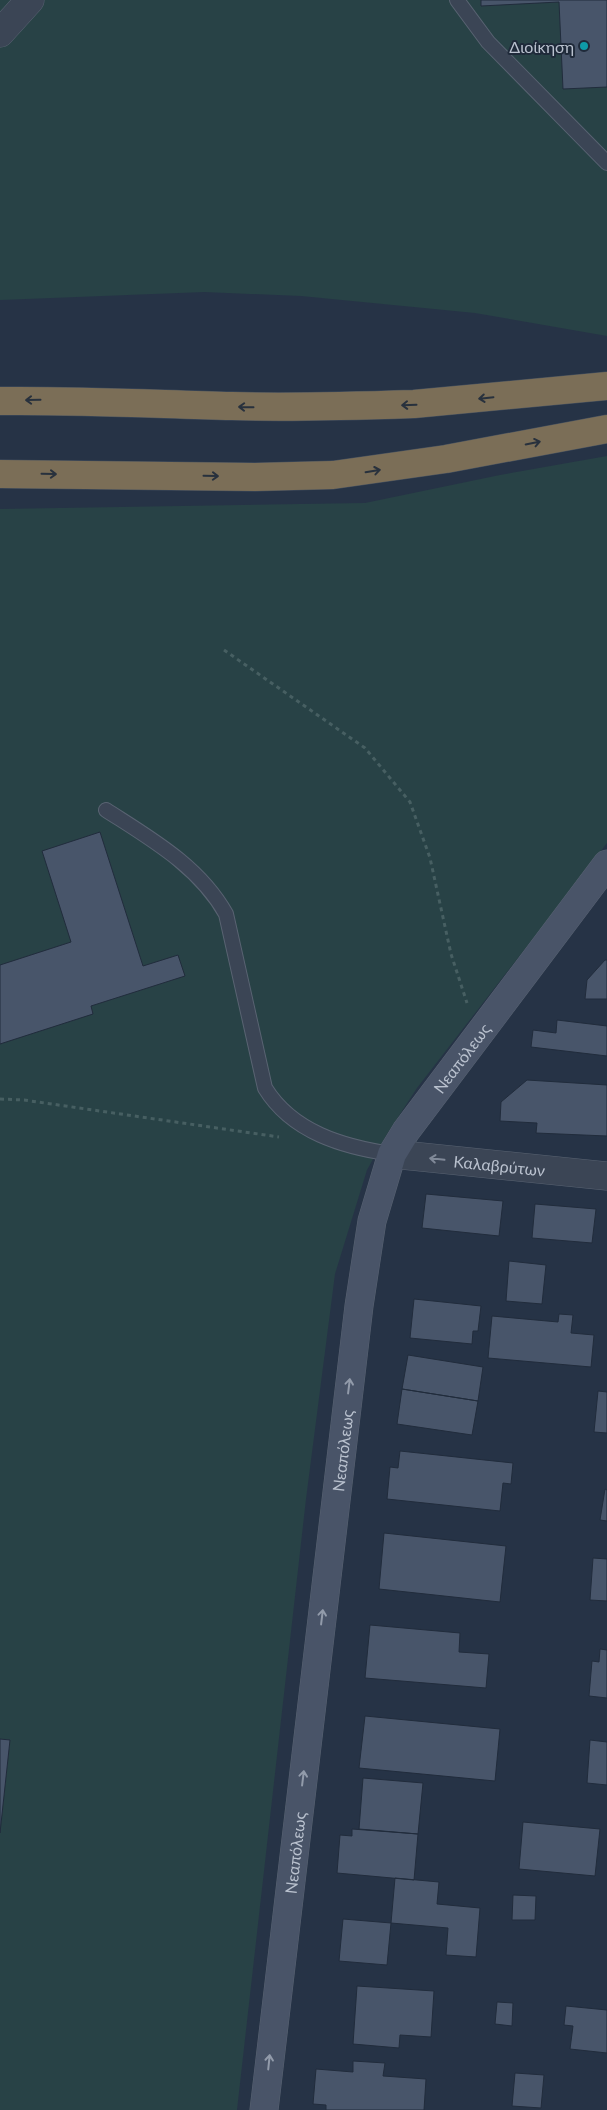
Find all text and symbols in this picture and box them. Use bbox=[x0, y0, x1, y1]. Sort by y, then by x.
place label: Διοίκηση bbox=[509, 37, 574, 56]
marker: Διοίκηση bbox=[578, 40, 590, 52]
one-way arrow bbox=[479, 393, 495, 403]
one-way arrow bbox=[25, 395, 42, 405]
one-way arrow bbox=[401, 400, 417, 409]
one-way arrow bbox=[239, 402, 255, 412]
one-way arrow bbox=[525, 437, 541, 447]
one-way arrow bbox=[365, 465, 381, 475]
one-way arrow bbox=[40, 469, 56, 479]
one-way arrow bbox=[202, 471, 219, 481]
street label: Νεαπόλεως bbox=[429, 1019, 494, 1096]
street label: Καλαβρύτων bbox=[453, 1151, 546, 1179]
one-way arrow bbox=[429, 1154, 445, 1164]
one-way arrow bbox=[344, 1379, 354, 1395]
street label: Νεαπόλεως bbox=[328, 1408, 356, 1493]
one-way arrow bbox=[317, 1609, 327, 1625]
one-way arrow bbox=[298, 1771, 308, 1787]
street label: Νεαπόλεως bbox=[280, 1810, 309, 1895]
one-way arrow bbox=[264, 2054, 274, 2070]

